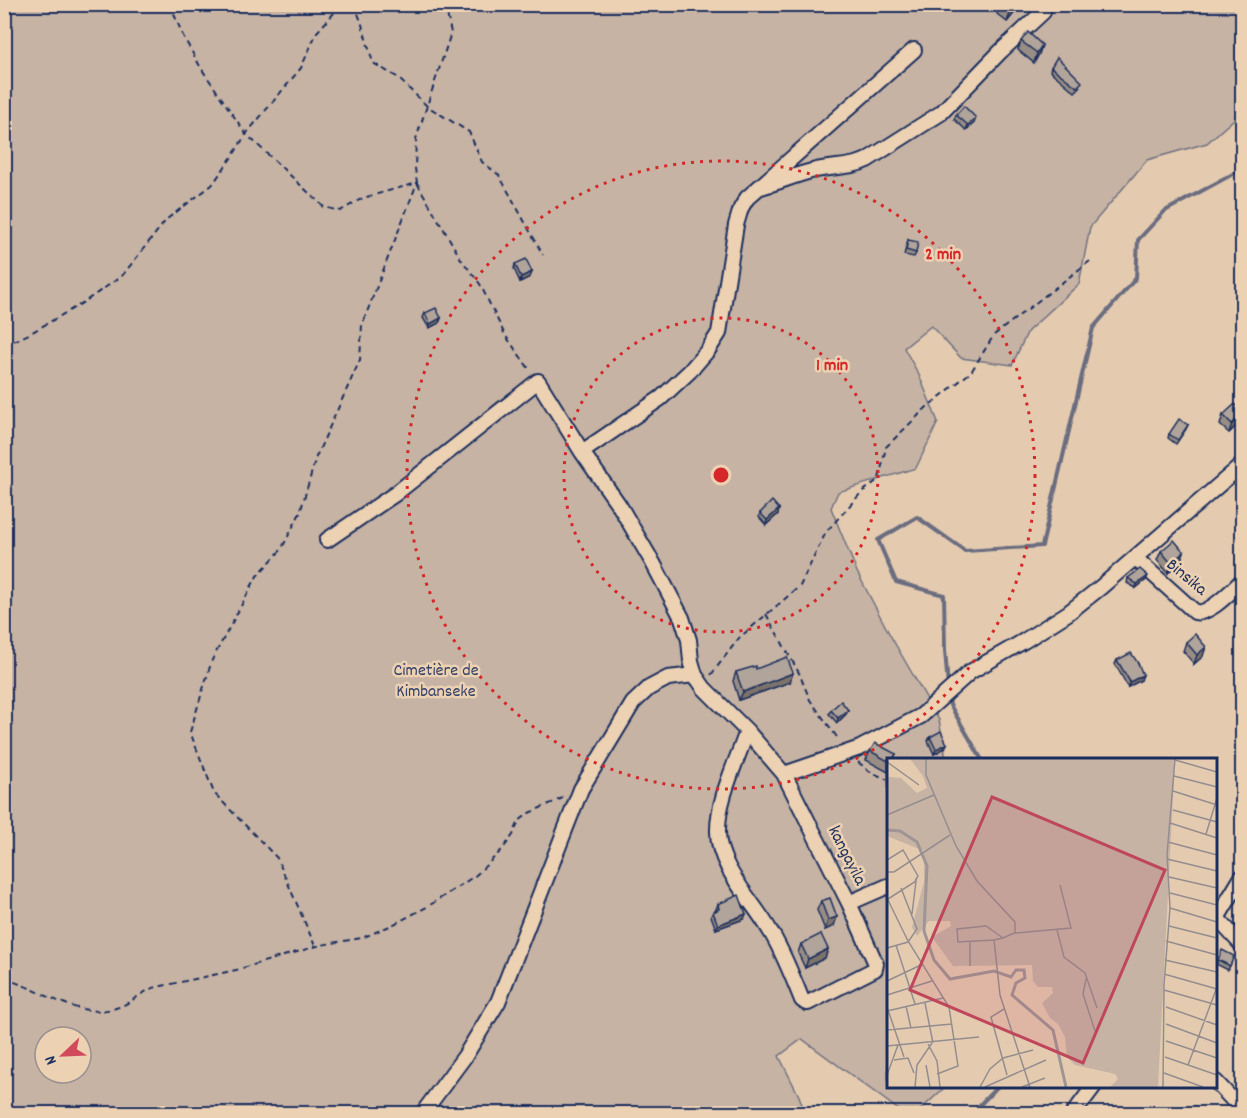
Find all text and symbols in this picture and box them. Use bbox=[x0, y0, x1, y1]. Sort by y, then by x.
text: 2 min bbox=[925, 243, 961, 268]
text: 1 min bbox=[816, 354, 848, 379]
centre of rings bbox=[711, 465, 731, 485]
street label: Binsika bbox=[1160, 553, 1212, 603]
park label: Cimetière de Kimbanseke bbox=[393, 659, 479, 705]
inset map bbox=[887, 758, 1217, 1088]
street label: kangayila bbox=[820, 822, 872, 891]
north arrow bbox=[33, 1025, 93, 1085]
text: N bbox=[39, 1052, 64, 1068]

